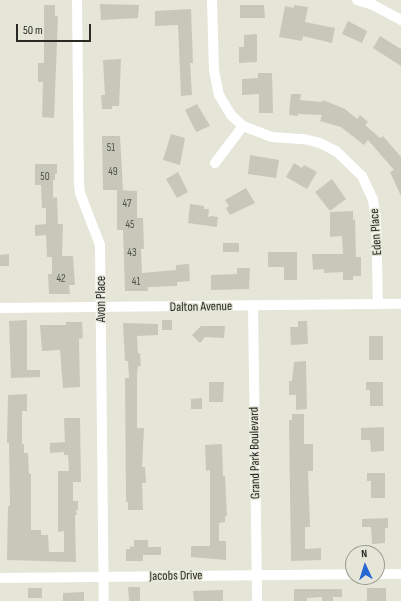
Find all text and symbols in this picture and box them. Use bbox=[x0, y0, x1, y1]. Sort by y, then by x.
scale bar bbox=[18, 16, 93, 42]
text: 50 m bbox=[23, 23, 43, 38]
house number: 51 bbox=[107, 141, 115, 155]
house number: 49 bbox=[108, 165, 118, 179]
house number: 50 bbox=[40, 170, 50, 184]
house number: 47 bbox=[123, 197, 131, 211]
street label: Eden Place bbox=[367, 208, 385, 256]
house number: 45 bbox=[125, 218, 135, 232]
house number: 43 bbox=[127, 246, 137, 260]
house number: 42 bbox=[56, 272, 66, 286]
house number: 41 bbox=[132, 275, 140, 289]
street label: Avon Place bbox=[93, 276, 109, 322]
street label: Dalton Avenue bbox=[170, 299, 232, 315]
street label: Grand Park Boulevard bbox=[246, 407, 264, 499]
north arrow bbox=[345, 545, 385, 585]
text: N bbox=[361, 547, 368, 560]
street label: Jacobs Drive bbox=[149, 568, 203, 584]

